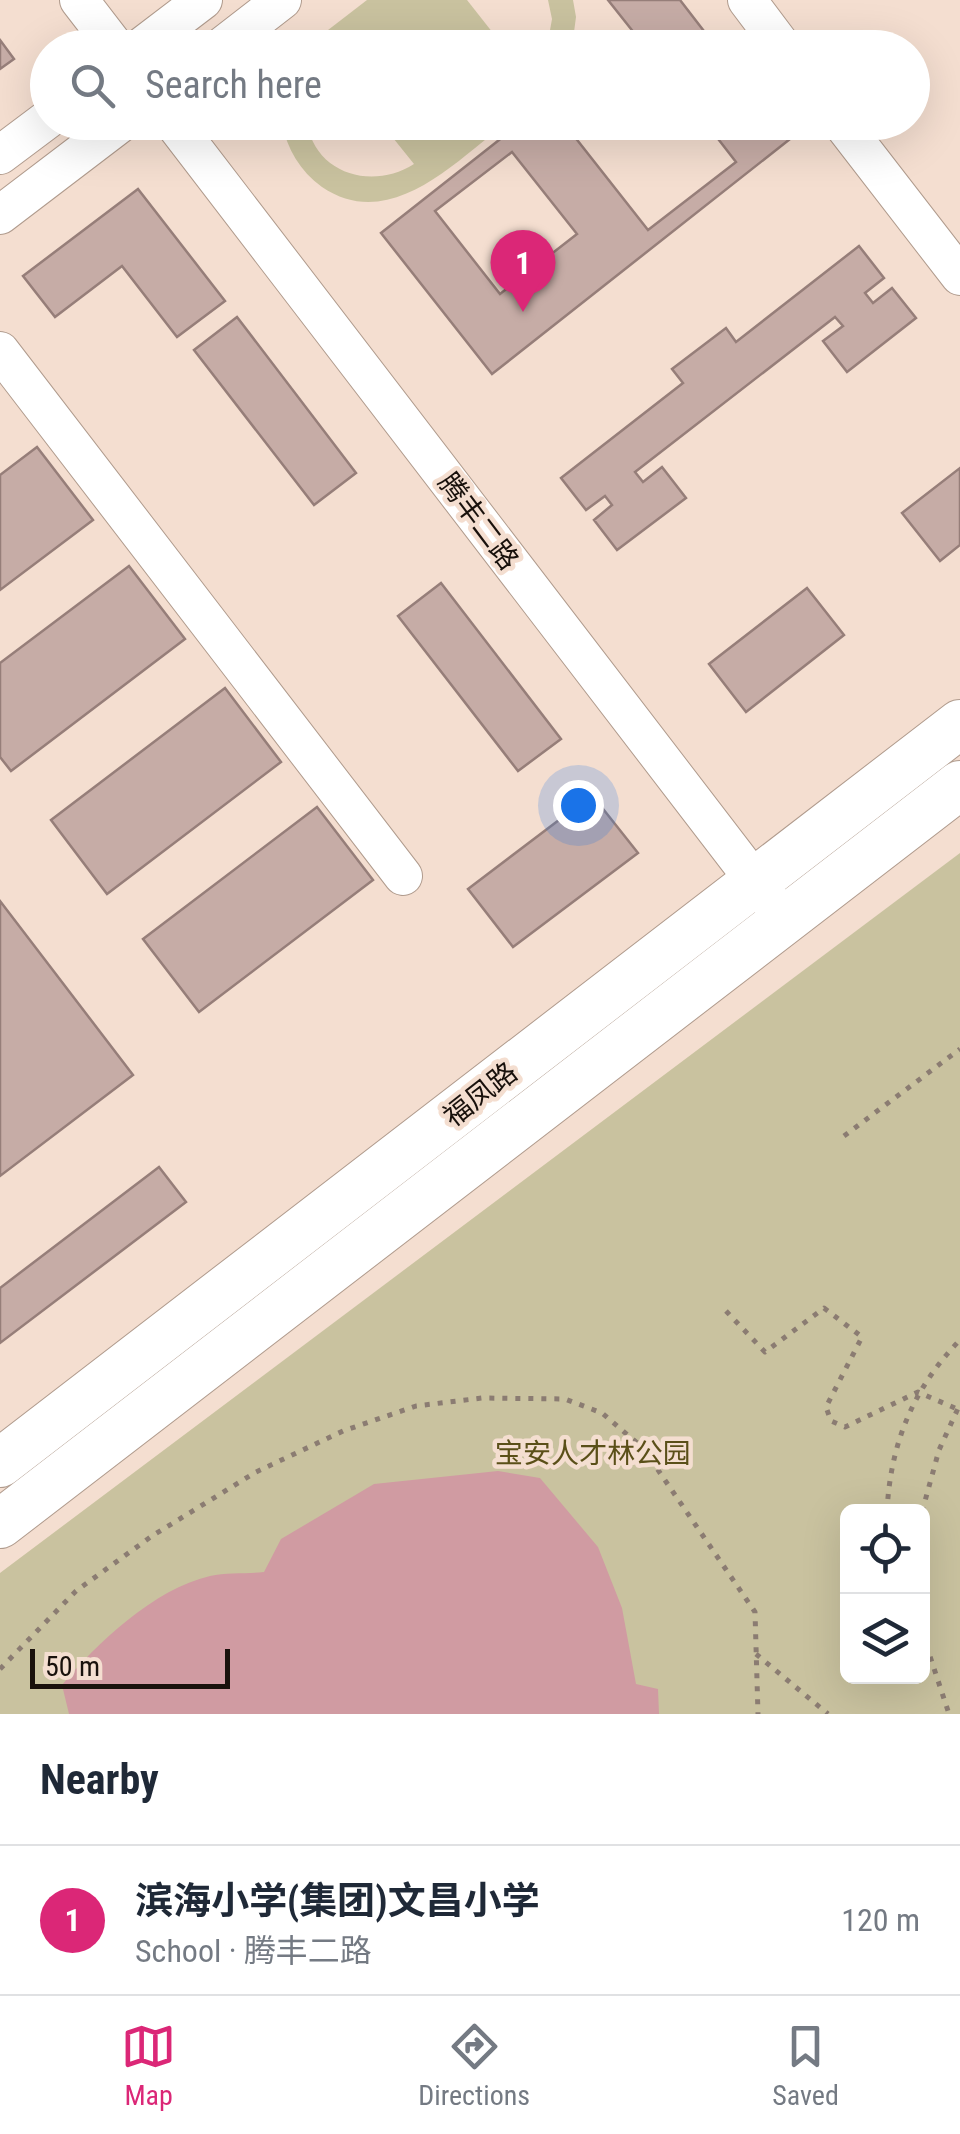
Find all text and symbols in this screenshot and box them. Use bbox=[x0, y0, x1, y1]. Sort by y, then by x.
search box bbox=[30, 30, 930, 140]
icon: search bbox=[65, 58, 120, 113]
text: Search here bbox=[145, 63, 322, 107]
pin: 1 bbox=[490, 230, 556, 312]
street label: 腾丰二路 bbox=[432, 467, 525, 576]
your location bbox=[553, 780, 604, 831]
street label: 福凤路 bbox=[437, 1056, 524, 1133]
park label: 宝安人才林公园 bbox=[495, 1437, 691, 1470]
map controls bbox=[840, 1504, 930, 1684]
button: locate bbox=[840, 1504, 930, 1594]
button: layers bbox=[840, 1594, 930, 1684]
scale bar bbox=[30, 1644, 230, 1688]
text: 50 m bbox=[45, 1650, 100, 1683]
text: Nearby bbox=[40, 1755, 159, 1804]
text: 滨海小学(集团)文昌小学 bbox=[135, 1879, 540, 1923]
text: 1 bbox=[64, 1901, 81, 1939]
text: 120 m bbox=[841, 1901, 920, 1939]
text: School · 腾丰二路 bbox=[135, 1932, 372, 1970]
tab: Map bbox=[121, 2019, 176, 2112]
tab: Directions bbox=[418, 2019, 530, 2112]
tab: Saved bbox=[772, 2019, 839, 2112]

